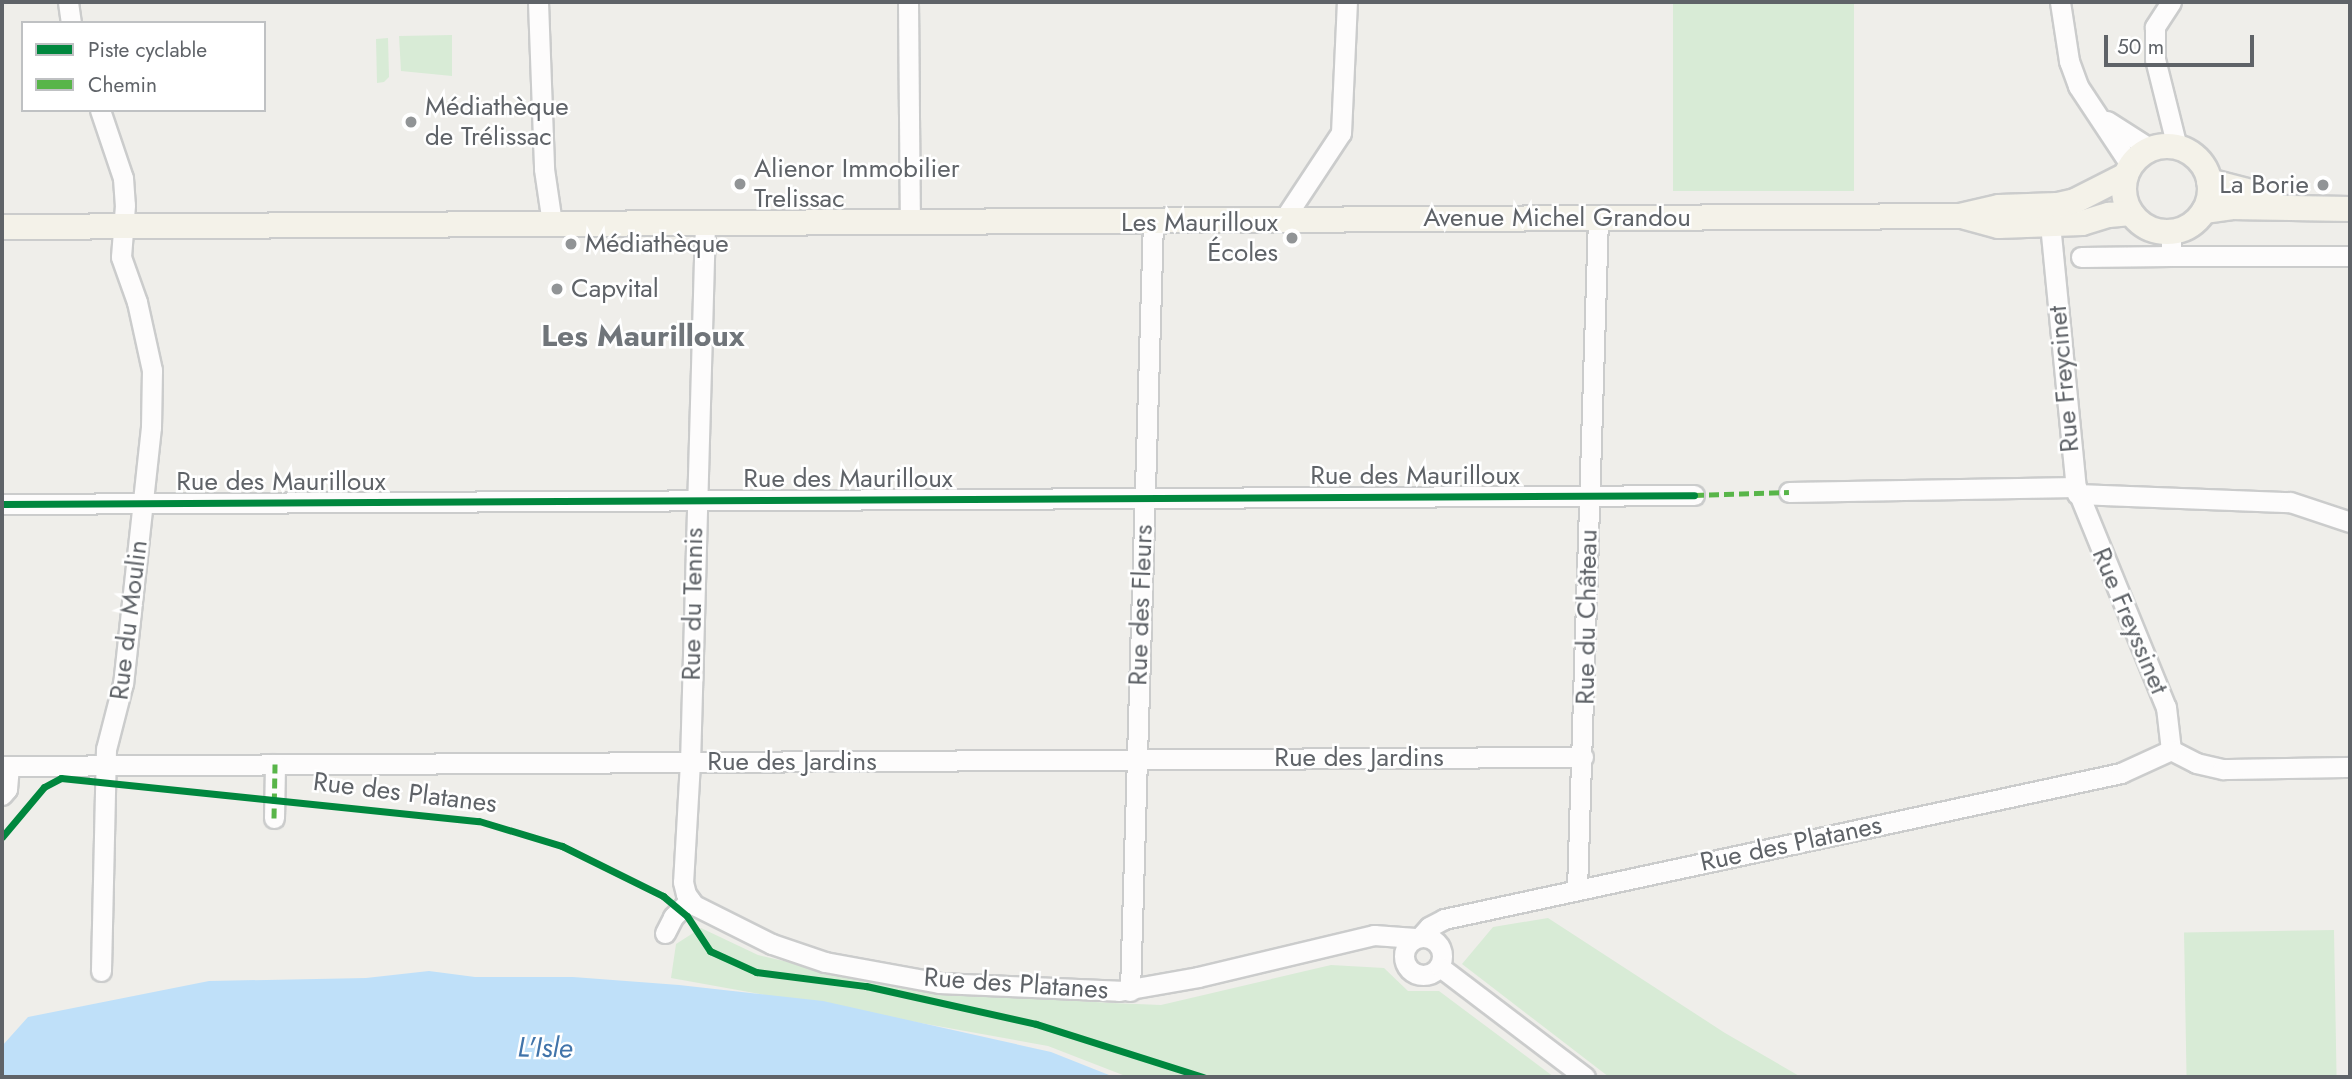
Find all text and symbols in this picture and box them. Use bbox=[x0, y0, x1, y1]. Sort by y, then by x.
legend bbox=[21, 21, 266, 112]
scale bar bbox=[2107, 21, 2258, 65]
text: 50 m bbox=[2117, 32, 2164, 62]
text: Piste cyclable bbox=[88, 35, 207, 65]
text: Chemin bbox=[88, 70, 157, 100]
place label: Médiathèque de Trélissac bbox=[425, 91, 569, 152]
marker: Médiathèque de Trélissac bbox=[403, 114, 419, 130]
place label: Alienor Immobilier Trelissac bbox=[754, 153, 960, 214]
place label: La Borie bbox=[2219, 169, 2309, 201]
marker: Alienor Immobilier Trelissac bbox=[732, 176, 748, 192]
marker: La Borie bbox=[2315, 177, 2331, 193]
street label: Avenue Michel Grandou bbox=[1423, 202, 1691, 234]
place label: Les Maurilloux Écoles bbox=[1121, 207, 1278, 268]
place label: Médiathèque bbox=[585, 228, 729, 260]
marker: Les Maurilloux Écoles bbox=[1284, 230, 1300, 246]
marker: Médiathèque bbox=[563, 236, 579, 252]
place label: Capvital bbox=[571, 273, 659, 305]
marker: Capvital bbox=[549, 281, 565, 297]
street label: Rue Freycinet bbox=[2042, 304, 2086, 454]
district label: Les Maurilloux bbox=[541, 318, 745, 354]
street label: Rue des Maurilloux bbox=[1310, 460, 1520, 492]
street label: Rue des Maurilloux bbox=[743, 463, 953, 495]
street label: Rue des Maurilloux bbox=[176, 466, 386, 498]
street label: Rue des Fleurs bbox=[1123, 524, 1159, 686]
street label: Rue du Tennis bbox=[676, 527, 710, 681]
street label: Rue du Château bbox=[1570, 529, 1604, 705]
street label: Rue du Moulin bbox=[104, 538, 154, 702]
street label: Rue Freyssinet bbox=[2085, 543, 2175, 699]
street label: Rue des Jardins bbox=[1274, 742, 1444, 774]
street label: Rue des Jardins bbox=[707, 746, 877, 778]
street label: Rue des Platanes bbox=[311, 766, 499, 820]
street label: Rue des Platanes bbox=[1697, 810, 1885, 878]
street label: Rue des Platanes bbox=[923, 962, 1109, 1006]
water label: L'Isle bbox=[517, 1031, 573, 1065]

